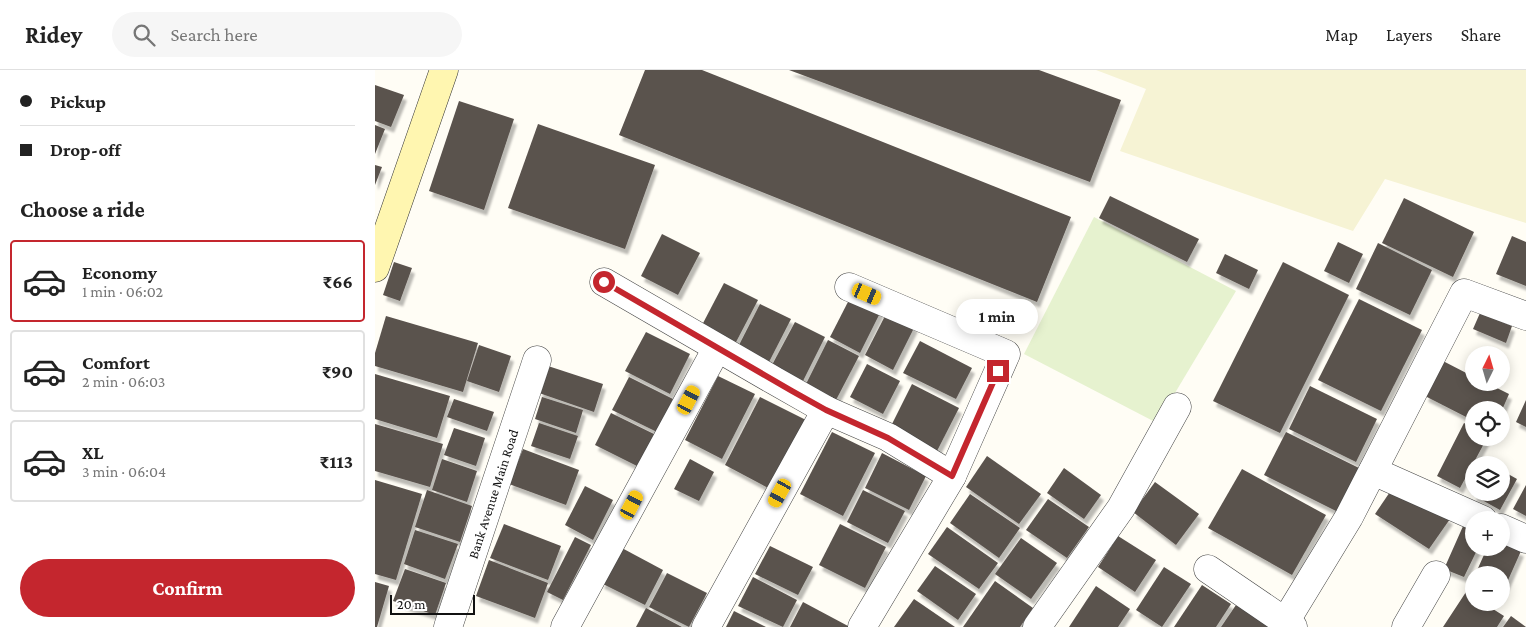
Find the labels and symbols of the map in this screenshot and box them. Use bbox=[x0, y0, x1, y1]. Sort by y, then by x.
route start bbox=[593, 271, 615, 293]
car bbox=[850, 281, 883, 307]
callout: 1 min bbox=[957, 298, 1039, 334]
north arrow bbox=[1465, 346, 1510, 391]
route end bbox=[987, 360, 1009, 382]
car bbox=[675, 383, 702, 417]
street label: Bank Avenue Main Road bbox=[465, 427, 522, 561]
car bbox=[766, 476, 793, 510]
car bbox=[618, 488, 645, 522]
scale bar bbox=[390, 592, 475, 615]

